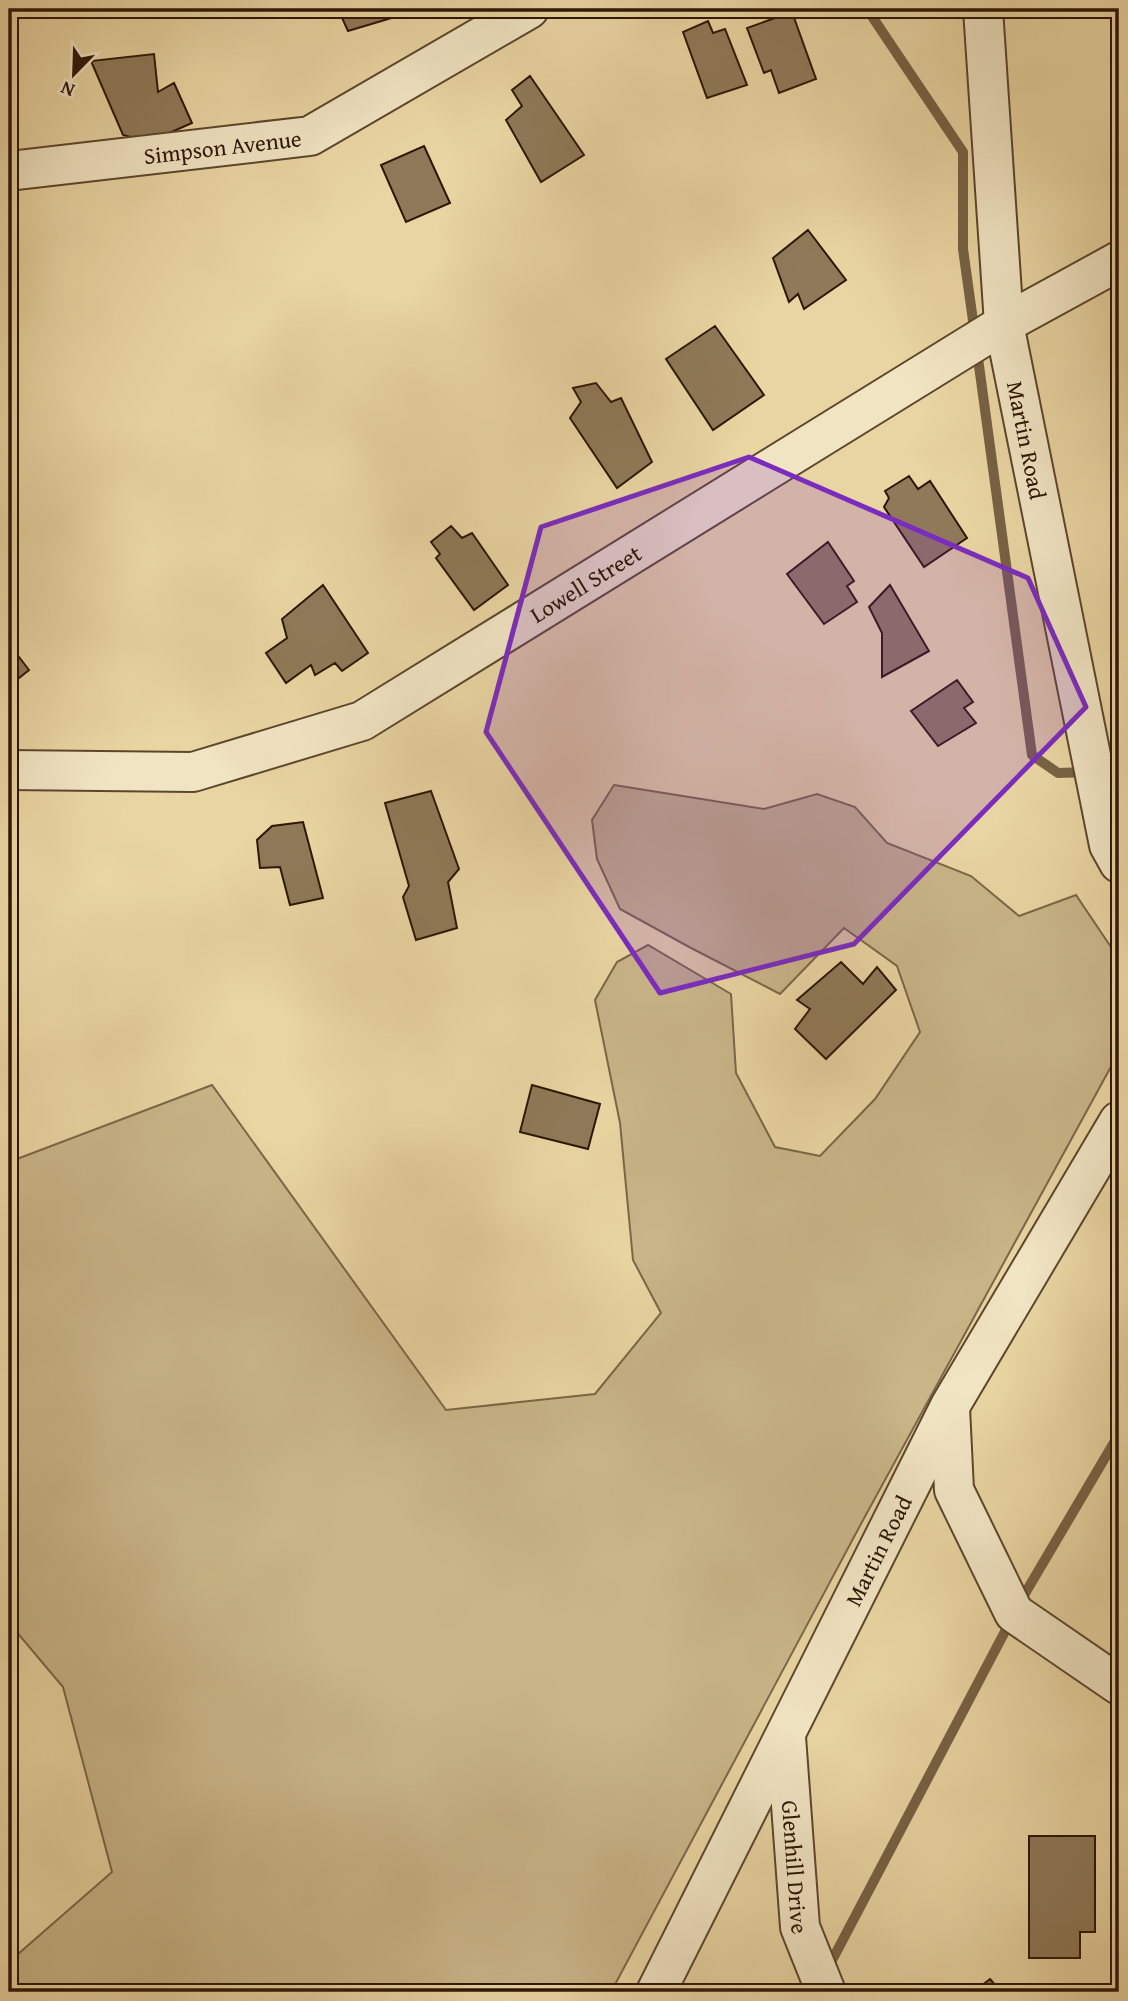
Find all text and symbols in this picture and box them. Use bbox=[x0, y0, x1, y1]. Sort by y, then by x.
north arrow bbox=[38, 38, 108, 108]
text: N bbox=[56, 74, 79, 105]
street label: Simpson Avenue bbox=[142, 121, 303, 172]
street label: Martin Road bbox=[999, 378, 1056, 503]
street label: Lowell Street bbox=[523, 536, 647, 630]
street label: Martin Road bbox=[836, 1489, 919, 1611]
street label: Glenhill Drive bbox=[774, 1799, 818, 1939]

